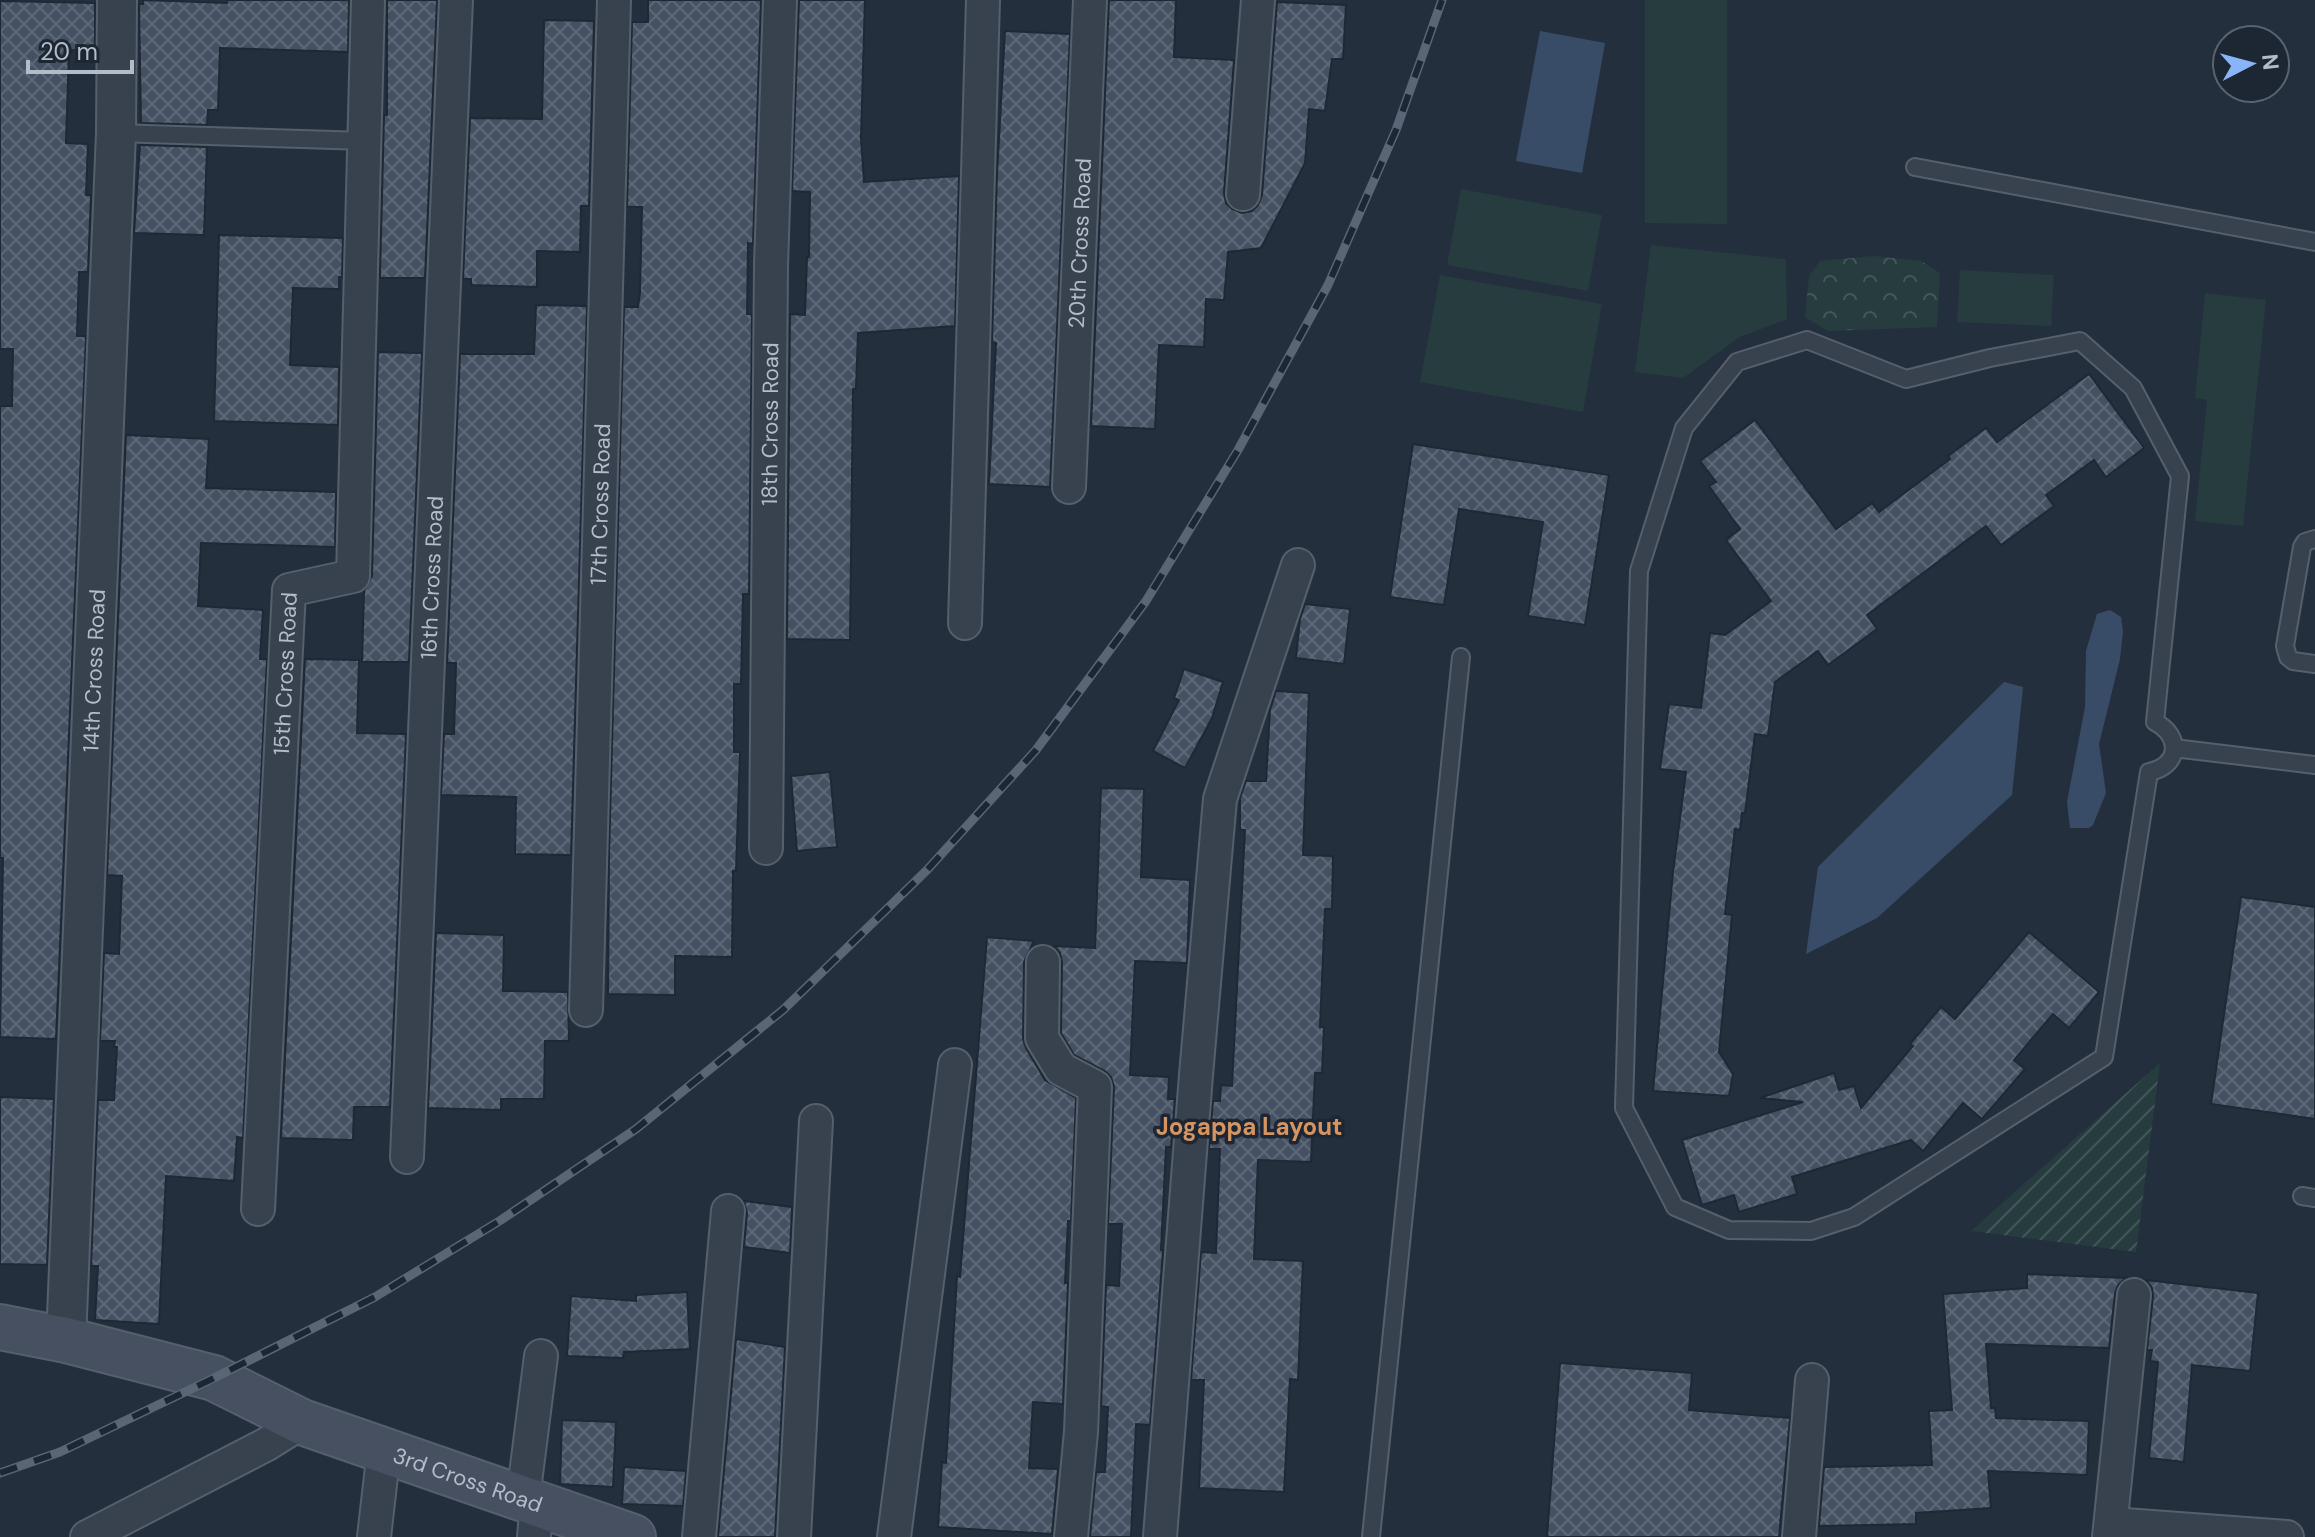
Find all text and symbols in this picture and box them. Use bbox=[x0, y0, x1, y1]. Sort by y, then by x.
scale bar bbox=[28, 24, 132, 74]
north arrow bbox=[2211, 24, 2291, 104]
text: 20 m bbox=[40, 36, 98, 67]
text: N bbox=[2255, 52, 2286, 71]
street label: 20th Cross Road bbox=[1061, 157, 1098, 329]
street label: 18th Cross Road bbox=[754, 342, 785, 506]
street label: 17th Cross Road bbox=[583, 423, 617, 585]
street label: 16th Cross Road bbox=[414, 495, 449, 660]
street label: 14th Cross Road bbox=[76, 588, 112, 753]
street label: 15th Cross Road bbox=[266, 591, 303, 756]
district label: Jogappa Layout bbox=[1156, 1111, 1342, 1142]
street label: 3rd Cross Road bbox=[389, 1440, 546, 1519]

